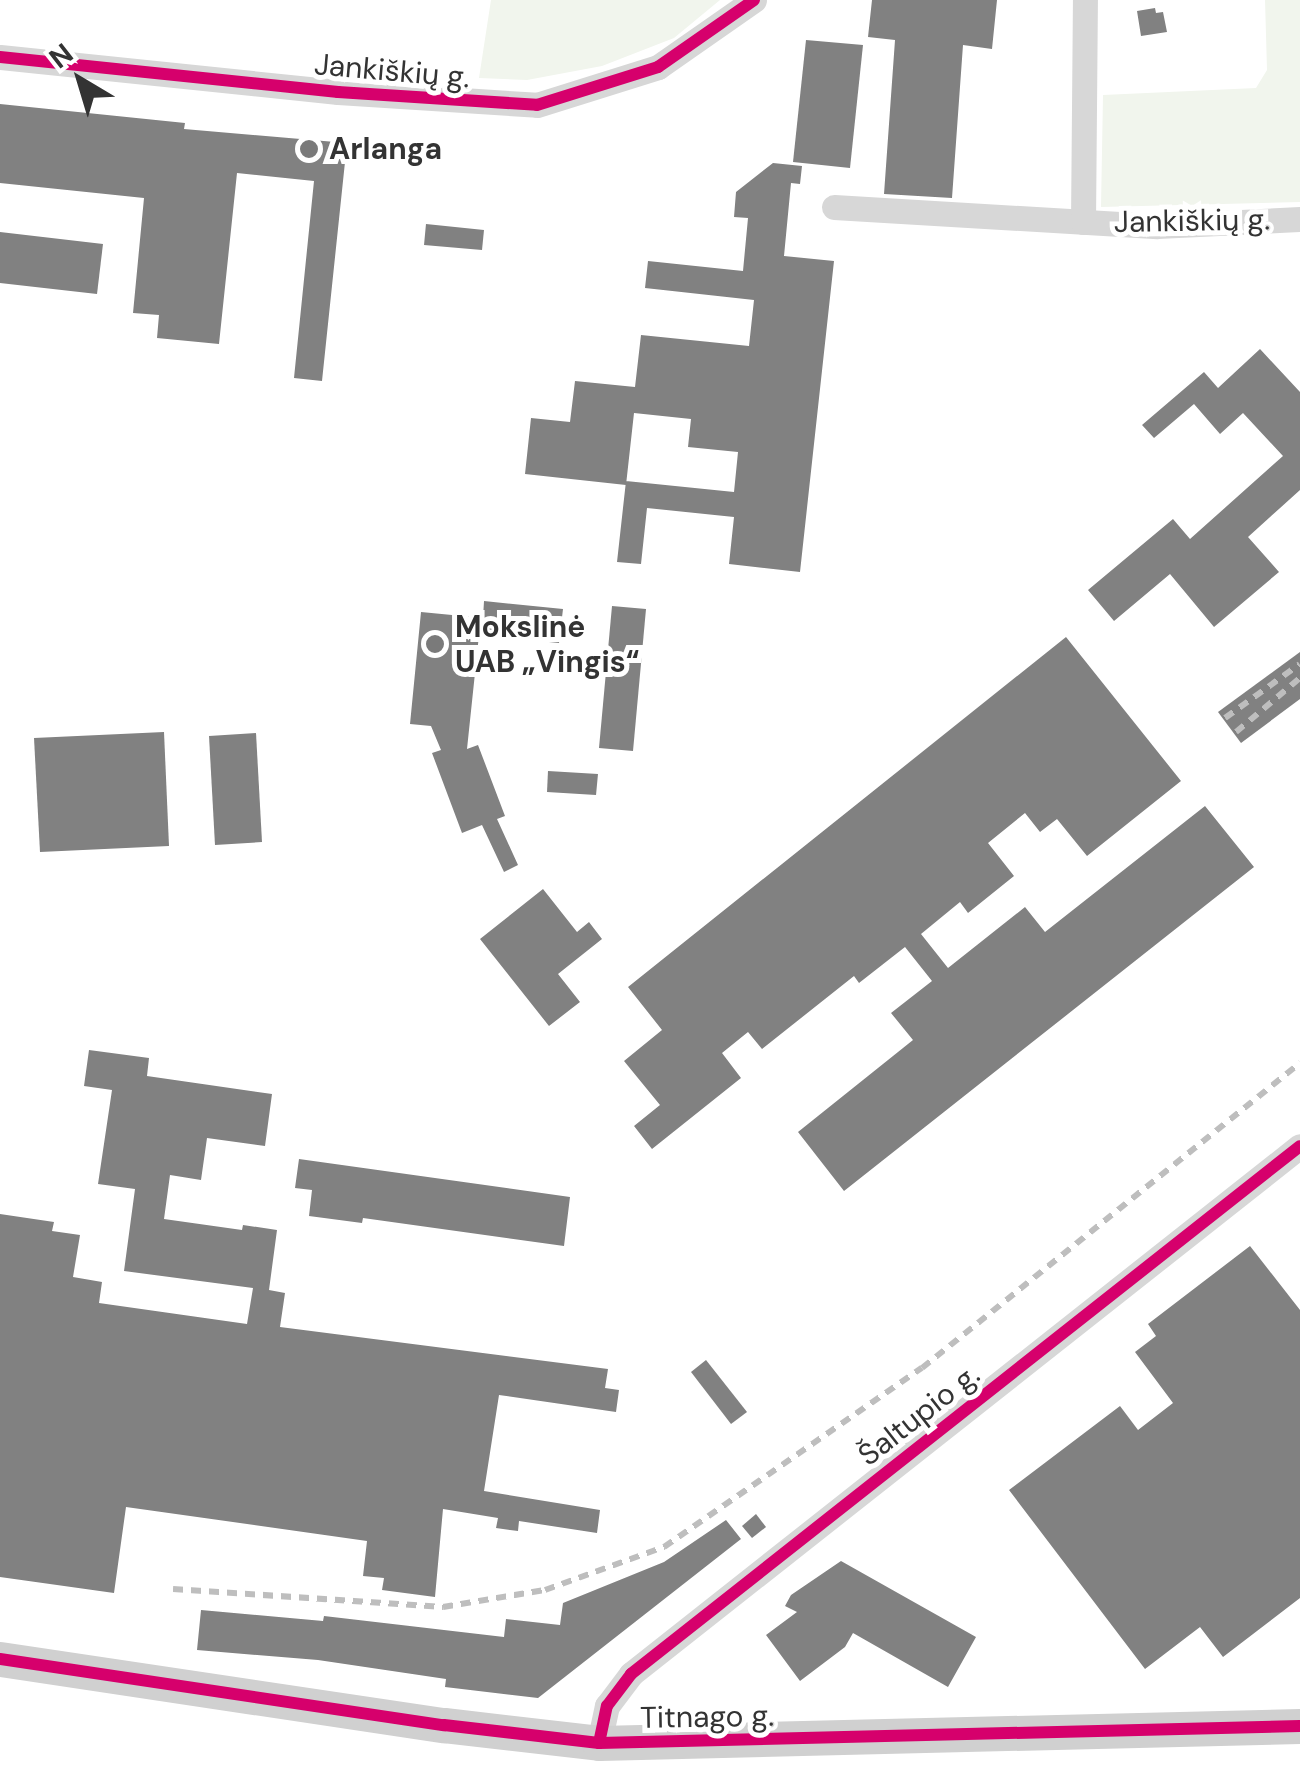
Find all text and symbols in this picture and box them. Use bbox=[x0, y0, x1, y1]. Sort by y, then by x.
north arrow bbox=[30, 30, 130, 130]
text: N bbox=[42, 35, 81, 77]
street label: Jankiškių g. bbox=[313, 46, 471, 96]
place label: Arlanga bbox=[329, 131, 442, 167]
marker: Arlanga bbox=[298, 138, 320, 160]
street label: Jankiškių g. bbox=[1114, 202, 1270, 240]
place label: Mokslinė UAB „Vingis“ bbox=[455, 609, 639, 680]
marker: Mokslinė UAB „Vingis“ bbox=[424, 633, 446, 655]
street label: Šaltupio g. bbox=[851, 1357, 987, 1473]
street label: Titnago g. bbox=[640, 1698, 774, 1736]

